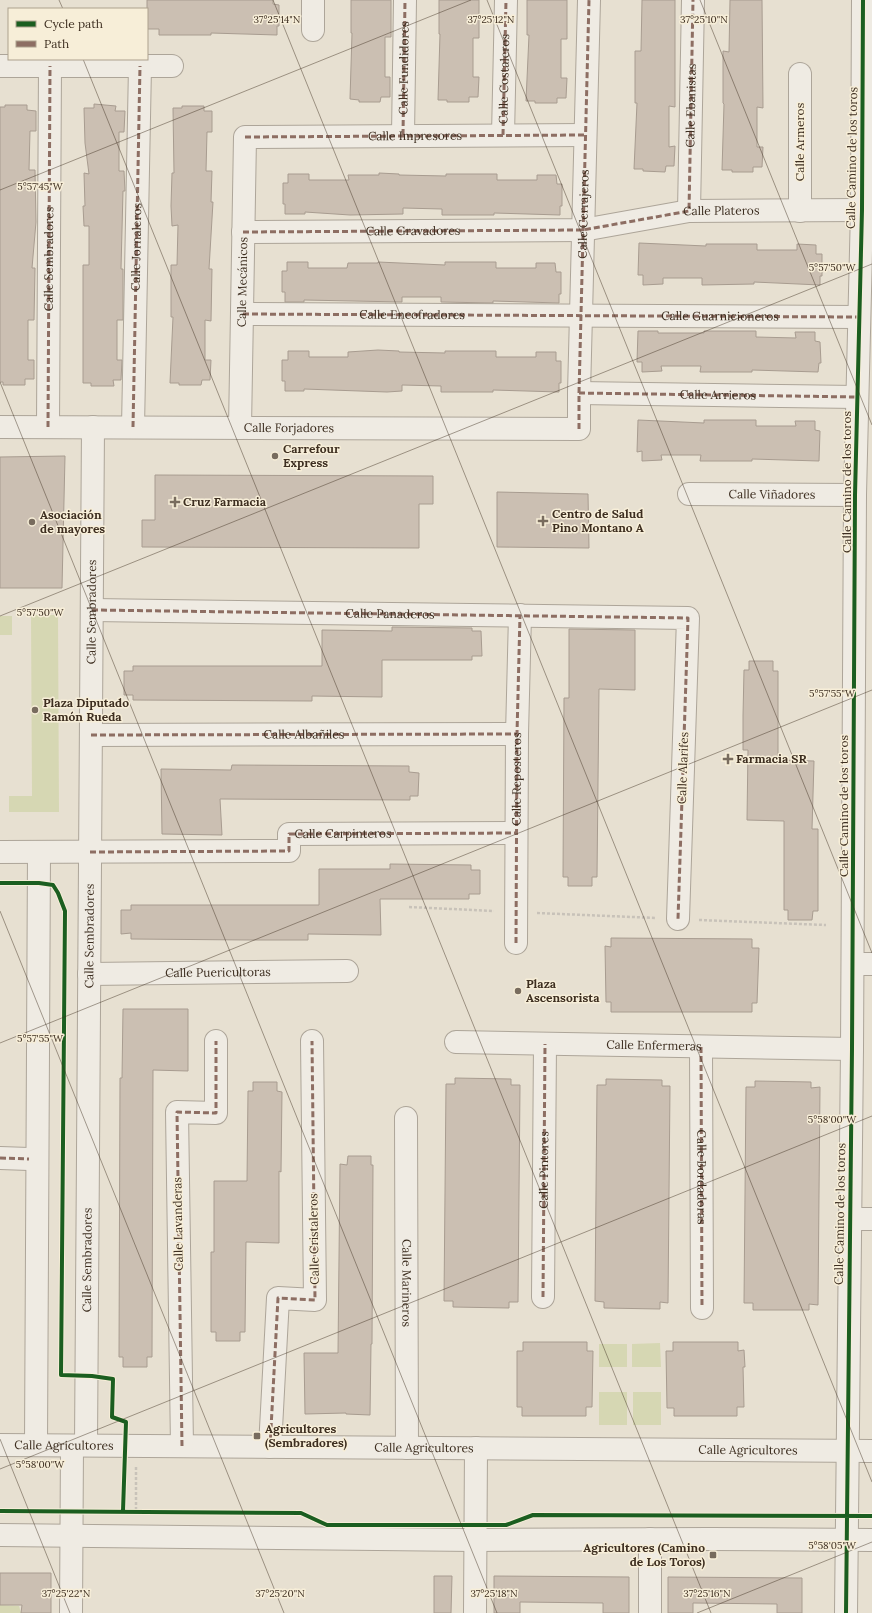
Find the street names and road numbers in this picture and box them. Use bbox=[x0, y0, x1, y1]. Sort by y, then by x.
street label: Calle Fundidores bbox=[395, 21, 412, 115]
street label: Calle Costaleros bbox=[495, 33, 512, 124]
street label: Calle Ebanistas bbox=[682, 63, 699, 148]
street label: Calle Camino de los toros bbox=[843, 86, 860, 229]
street label: Calle Armeros bbox=[792, 102, 807, 181]
street label: Calle Impresores bbox=[368, 128, 463, 143]
street label: Calle Cerrajeros bbox=[574, 169, 592, 259]
street label: Calle Jornaleros bbox=[128, 202, 144, 291]
street label: Calle Plateros bbox=[682, 203, 760, 219]
street label: Calle Sembradores bbox=[41, 206, 56, 311]
street label: Calle Gravadores bbox=[366, 223, 461, 238]
street label: Calle Mecánicos bbox=[234, 236, 250, 327]
street label: Calle Encofradores bbox=[359, 307, 465, 322]
street label: Calle Guarnicioneros bbox=[661, 308, 779, 324]
street label: Calle Arrieros bbox=[680, 386, 757, 403]
street label: Calle Camino de los toros bbox=[839, 411, 854, 553]
street label: Calle Forjadores bbox=[244, 420, 335, 435]
street label: Calle Viñadores bbox=[729, 486, 816, 502]
street label: Calle Sembradores bbox=[83, 559, 99, 664]
street label: Calle Panaderos bbox=[345, 605, 435, 622]
street label: Calle Albañiles bbox=[264, 726, 345, 742]
street label: Calle Alarifes bbox=[674, 731, 691, 804]
street label: Calle Reposteros bbox=[509, 732, 524, 826]
street label: Calle Camino de los toros bbox=[836, 735, 851, 877]
street label: Calle Carpinteros bbox=[294, 826, 392, 841]
street label: Calle Sembradores bbox=[81, 883, 97, 988]
street label: Calle Puericultoras bbox=[165, 964, 271, 980]
street label: Calle Enfermeras bbox=[606, 1037, 702, 1053]
street label: Calle Bordadoras bbox=[694, 1130, 710, 1225]
street label: Calle Pintores bbox=[536, 1131, 551, 1209]
street label: Calle Camino de los toros bbox=[831, 1142, 848, 1285]
street label: Calle Lavanderas bbox=[169, 1176, 186, 1271]
street label: Calle Cristaleros bbox=[305, 1193, 322, 1285]
street label: Calle Sembradores bbox=[79, 1207, 95, 1312]
street label: Calle Marineros bbox=[399, 1239, 415, 1328]
street label: Calle Agricultores bbox=[14, 1437, 114, 1453]
street label: Calle Agricultores bbox=[374, 1440, 474, 1455]
street label: Calle Agricultores bbox=[698, 1442, 798, 1457]

